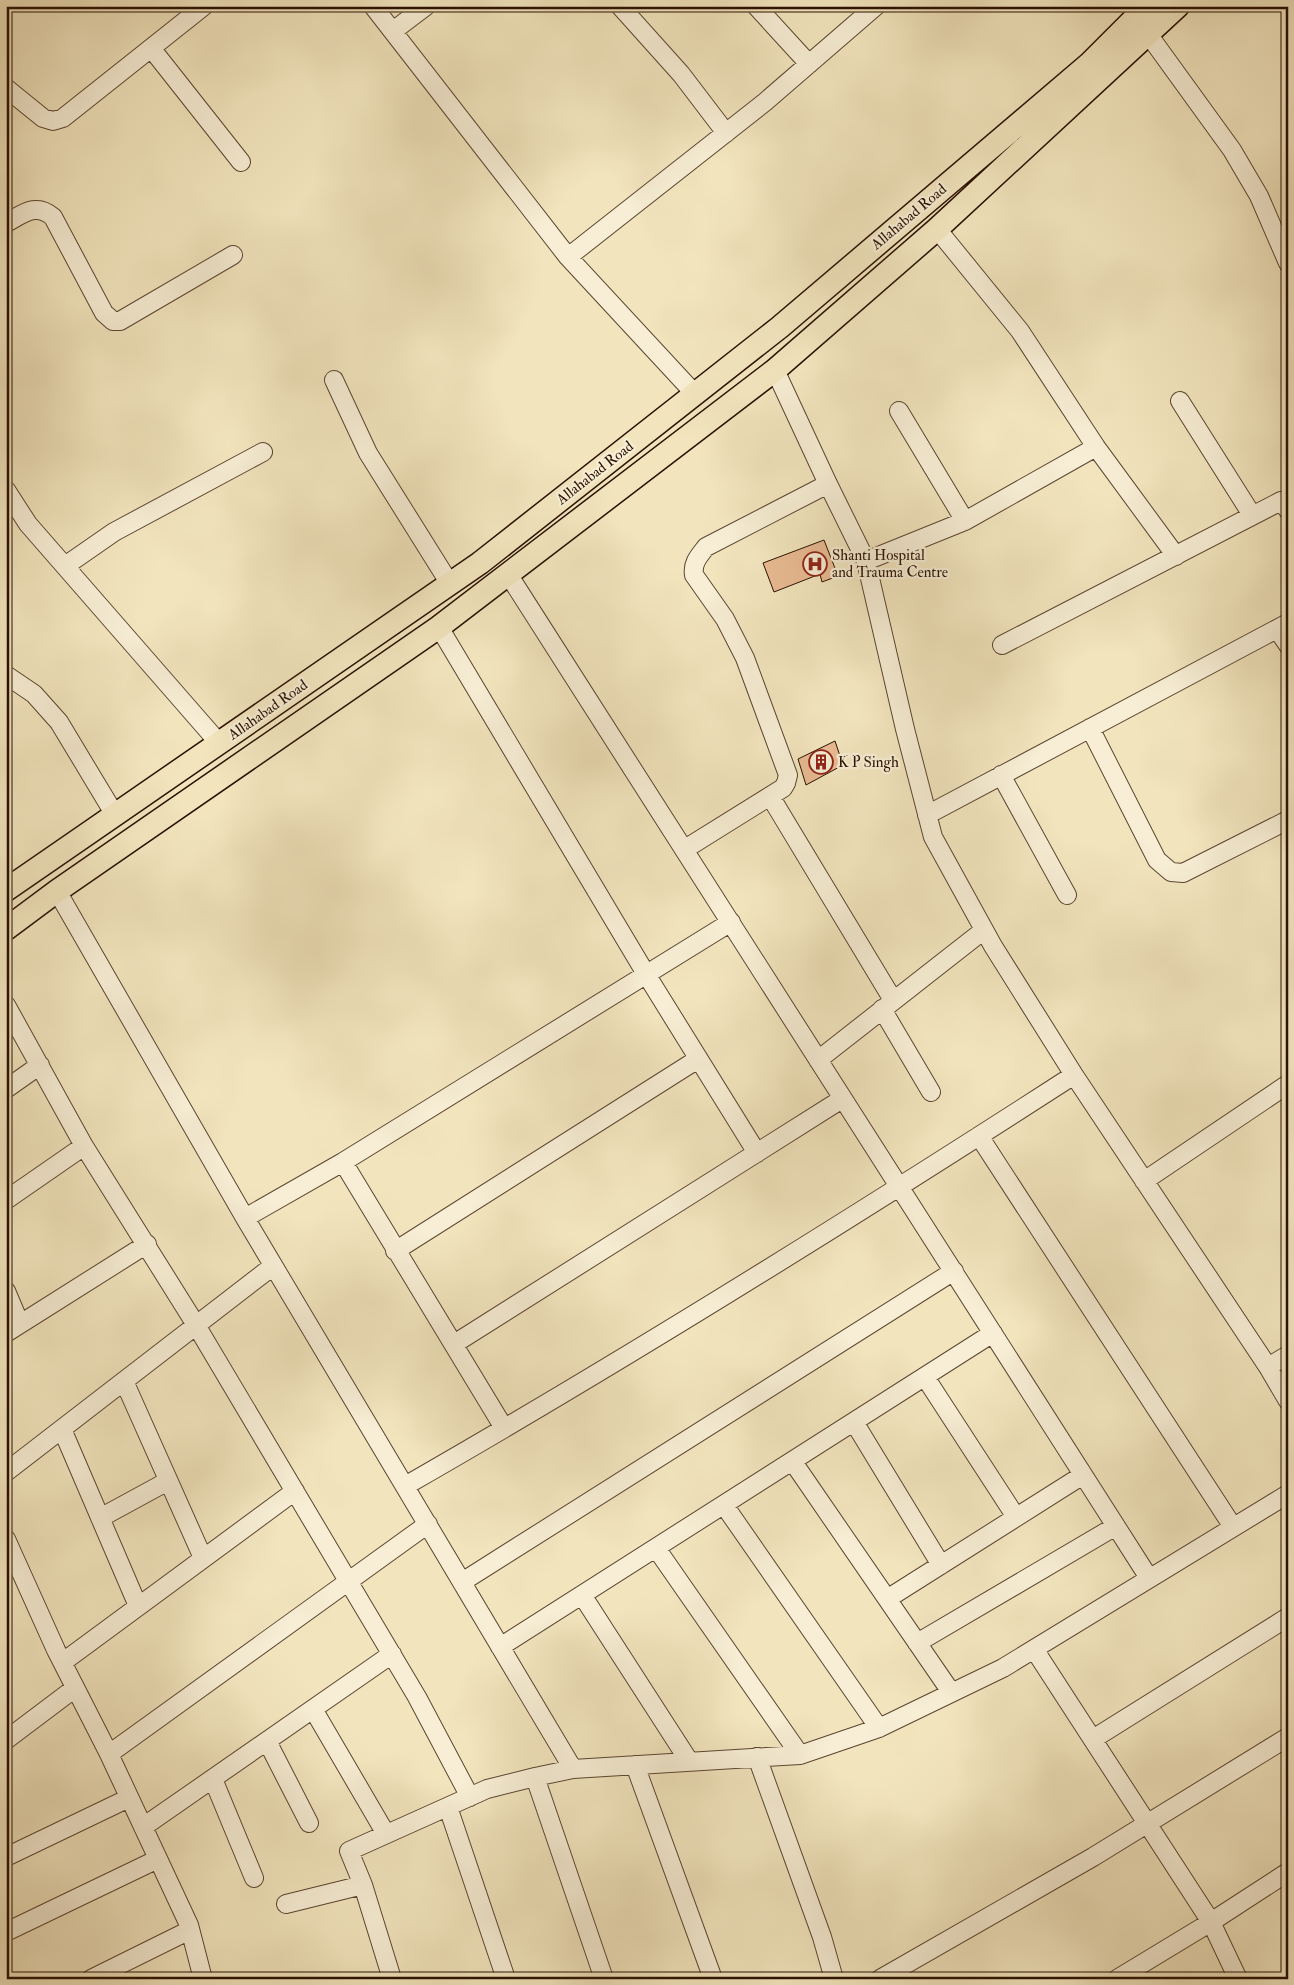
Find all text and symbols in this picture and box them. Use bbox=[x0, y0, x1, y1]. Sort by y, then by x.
street label: Allahabad Road bbox=[867, 179, 951, 255]
street label: Allahabad Road bbox=[552, 437, 638, 510]
place label: Shanti Hospital and Trauma Centre bbox=[832, 546, 948, 582]
hospital icon: Shanti Hospital and Trauma Centre bbox=[802, 551, 828, 577]
street label: Allahabad Road bbox=[224, 675, 312, 745]
building icon: K P Singh bbox=[808, 749, 834, 775]
place label: K P Singh bbox=[838, 753, 899, 772]

